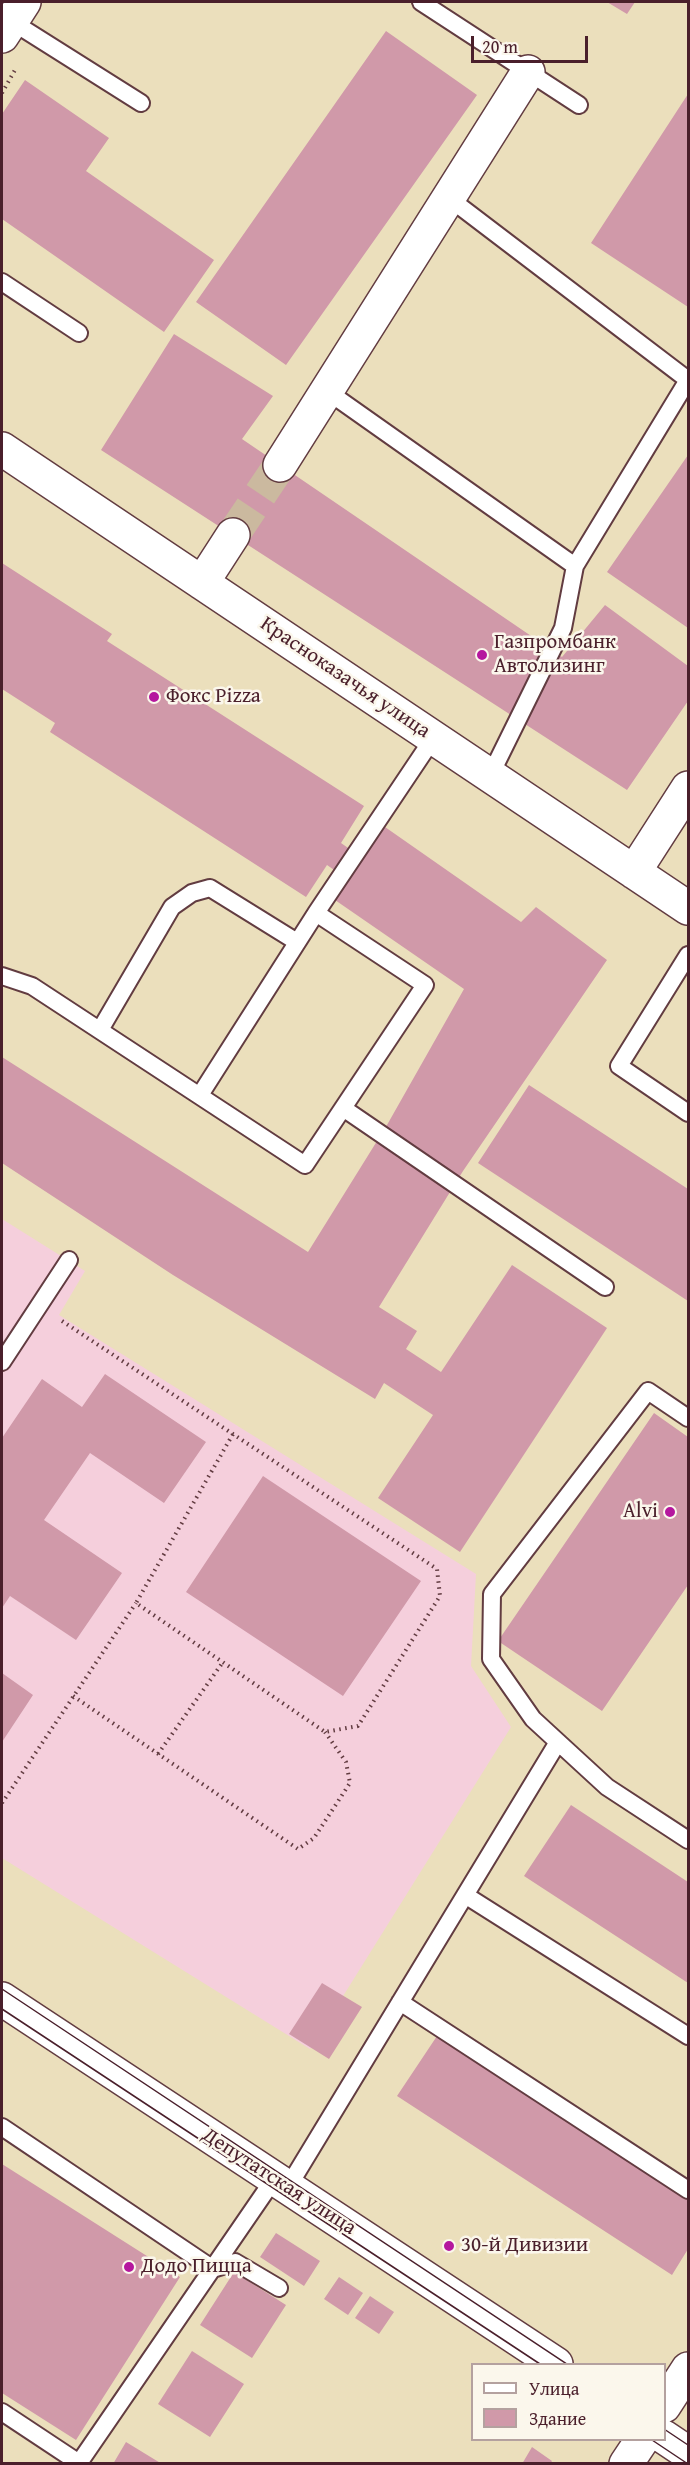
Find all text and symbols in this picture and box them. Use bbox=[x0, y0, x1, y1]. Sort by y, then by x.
scale bar bbox=[474, 24, 591, 62]
text: 20 m bbox=[482, 33, 518, 60]
street label: Красноказачья улица bbox=[255, 612, 435, 744]
place label: Газпромбанк Автолизинг bbox=[494, 630, 616, 680]
marker: Газпромбанк Автолизинг bbox=[475, 648, 489, 662]
place label: Фокс Pizza bbox=[166, 684, 261, 710]
marker: Фокс Pizza bbox=[147, 690, 161, 704]
place label: Alvi bbox=[623, 1499, 658, 1525]
marker: Alvi bbox=[663, 1505, 677, 1519]
street label: Депутатская улица bbox=[197, 2123, 361, 2241]
place label: 30-й Дивизии bbox=[461, 2233, 588, 2259]
marker: 30-й Дивизии bbox=[442, 2239, 456, 2253]
place label: Додо Пицца bbox=[141, 2254, 252, 2280]
marker: Додо Пицца bbox=[122, 2260, 136, 2274]
legend bbox=[471, 2363, 666, 2441]
text: Улица bbox=[529, 2375, 579, 2402]
text: Здание bbox=[529, 2405, 586, 2432]

